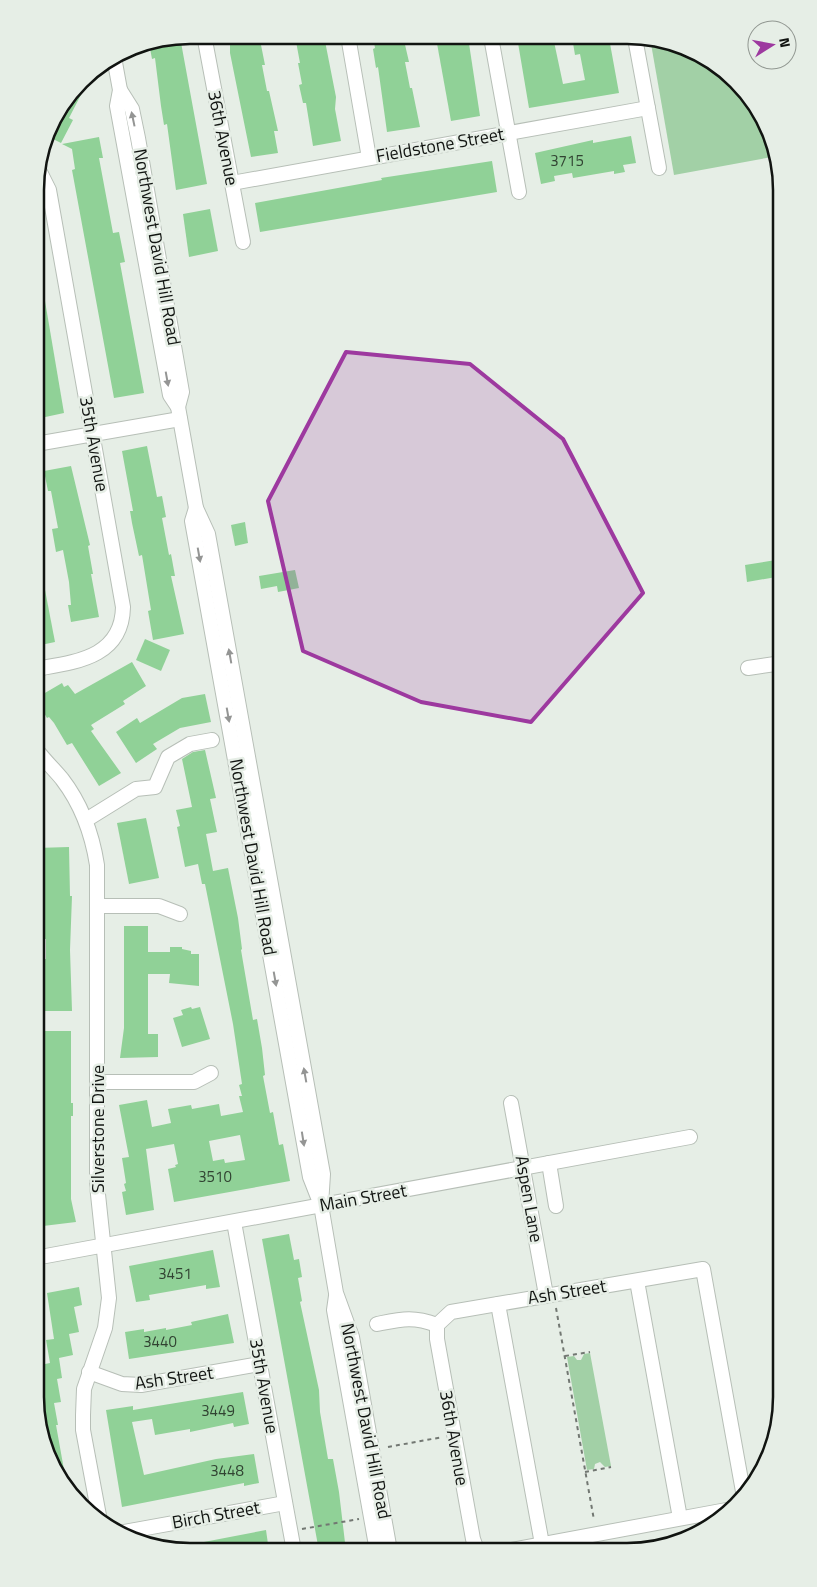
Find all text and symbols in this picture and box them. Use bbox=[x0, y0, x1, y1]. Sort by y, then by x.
north arrow bbox=[747, 20, 797, 70]
text: N bbox=[774, 36, 796, 49]
street label: 36th Avenue bbox=[201, 88, 246, 188]
one-way arrow bbox=[129, 110, 137, 126]
street label: Fieldstone Street bbox=[374, 120, 507, 169]
street label: Northwest David Hill Road bbox=[127, 147, 188, 347]
house number: 3715 bbox=[550, 149, 584, 172]
one-way arrow bbox=[163, 372, 171, 388]
street label: 35th Avenue bbox=[73, 394, 116, 494]
one-way arrow bbox=[195, 548, 203, 564]
one-way arrow bbox=[225, 648, 233, 664]
one-way arrow bbox=[224, 708, 232, 724]
street label: Northwest David Hill Road bbox=[223, 757, 284, 957]
one-way arrow bbox=[272, 971, 280, 987]
street label: Silverstone Drive bbox=[84, 1065, 111, 1193]
one-way arrow bbox=[300, 1066, 308, 1082]
one-way arrow bbox=[300, 1131, 308, 1147]
street label: Aspen Lane bbox=[509, 1153, 550, 1244]
house number: 3510 bbox=[198, 1165, 232, 1188]
street label: Main Street bbox=[317, 1176, 409, 1218]
house number: 3451 bbox=[158, 1262, 192, 1285]
street label: Ash Street bbox=[526, 1272, 609, 1311]
street label: Northwest David Hill Road bbox=[334, 1321, 399, 1521]
house number: 3440 bbox=[143, 1330, 177, 1353]
street label: 35th Avenue bbox=[243, 1336, 286, 1436]
street label: Ash Street bbox=[133, 1359, 216, 1396]
street label: 36th Avenue bbox=[433, 1388, 476, 1488]
house number: 3449 bbox=[201, 1399, 235, 1422]
house number: 3448 bbox=[210, 1459, 244, 1482]
street label: Birch Street bbox=[170, 1493, 263, 1536]

